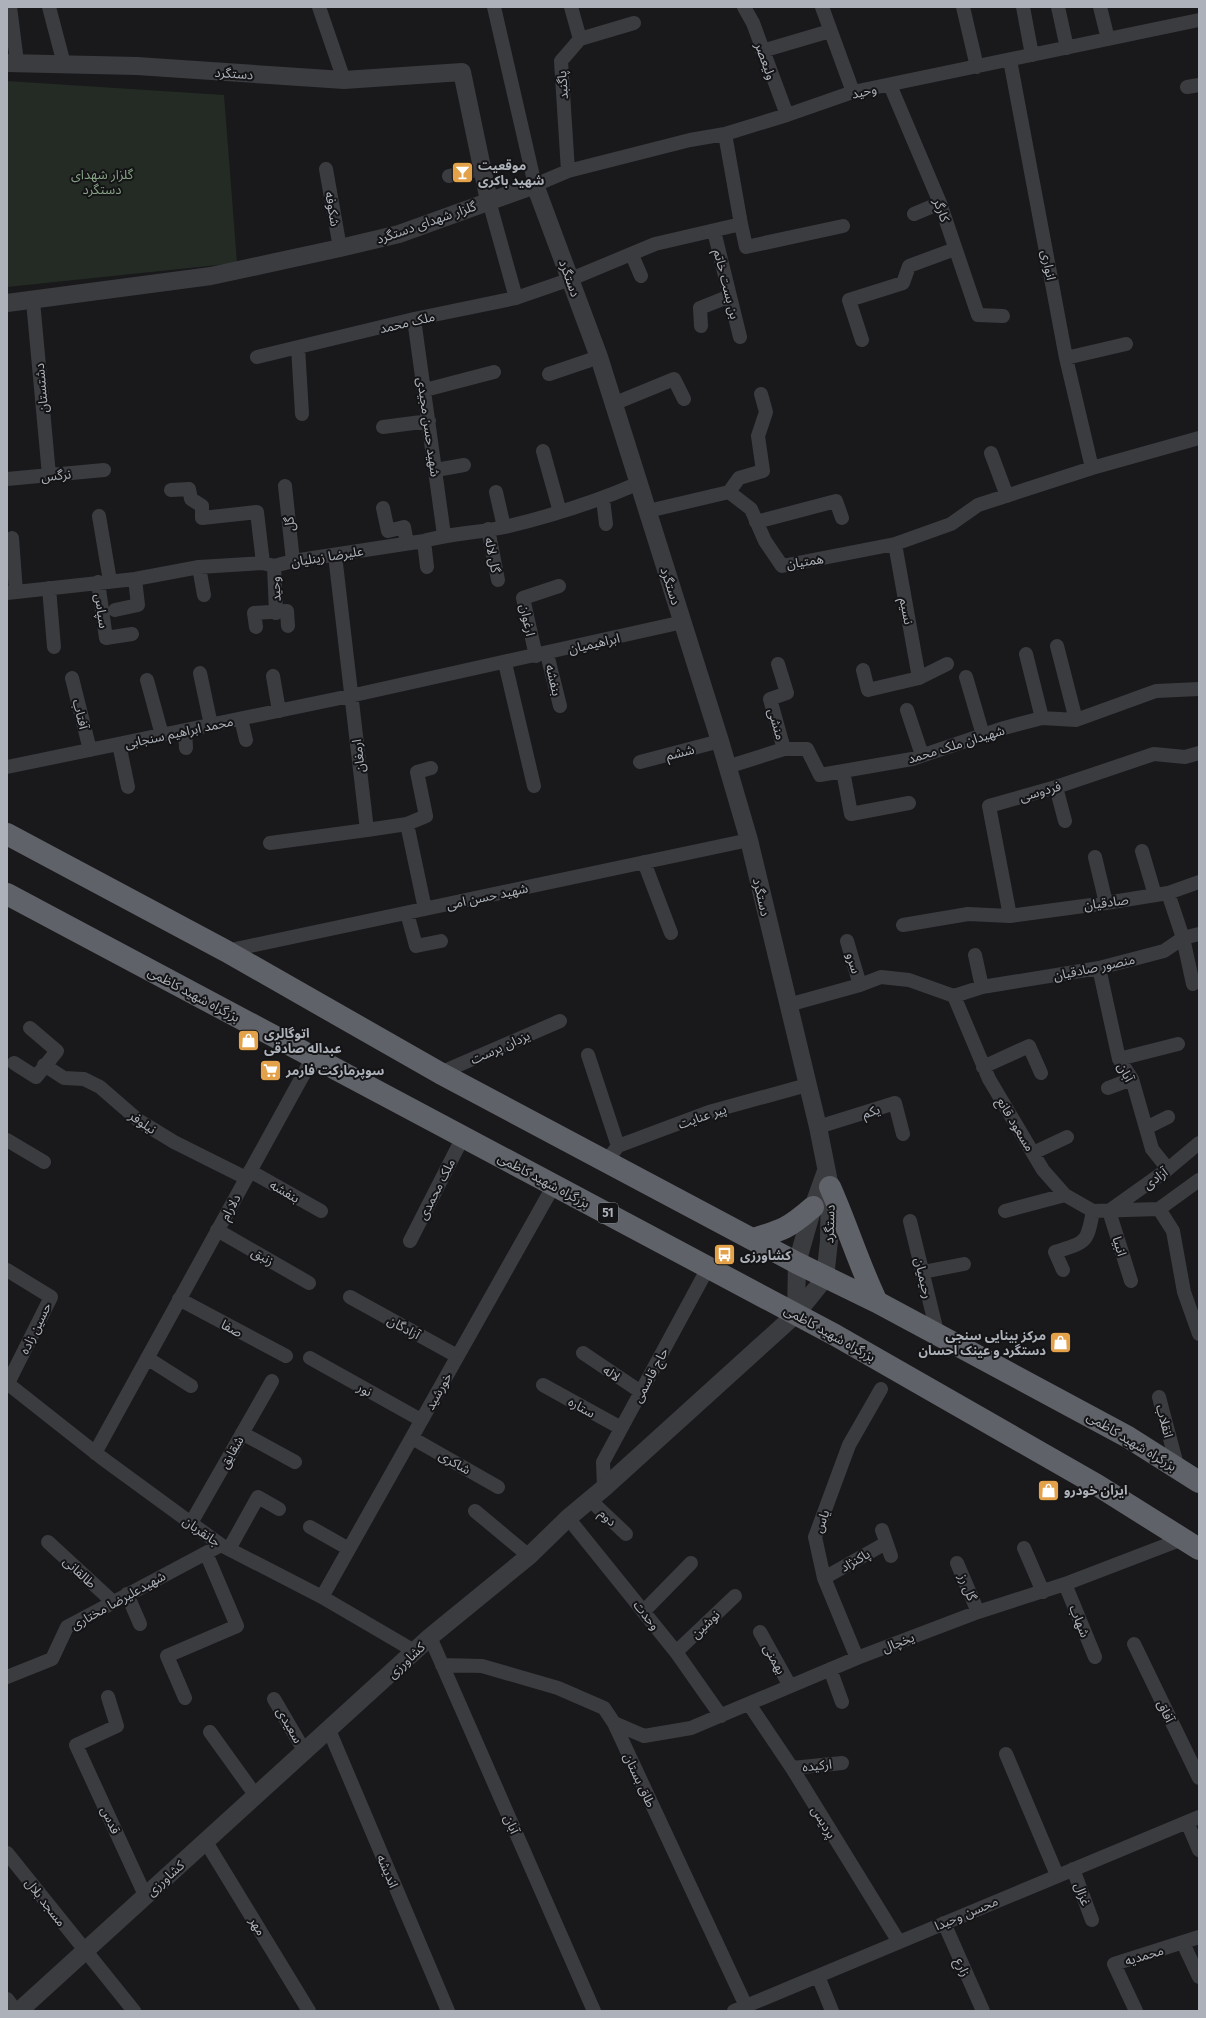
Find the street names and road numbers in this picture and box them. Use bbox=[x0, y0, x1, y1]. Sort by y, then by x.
street label: ولیعصر bbox=[752, 40, 779, 82]
street label: دستگرد bbox=[214, 65, 254, 82]
street label: پاگنبد bbox=[554, 70, 573, 100]
street label: وحید bbox=[850, 81, 878, 102]
street label: شکوفه bbox=[322, 191, 343, 228]
street label: کارگر bbox=[930, 195, 953, 225]
street label: گلزار شهدای دستگرد bbox=[374, 198, 479, 247]
street label: بن بست خاتم bbox=[708, 248, 742, 321]
street label: انواری bbox=[1037, 249, 1059, 282]
street label: دستگرد bbox=[556, 257, 583, 299]
street label: ملک محمد bbox=[378, 309, 436, 336]
street label: دشتستان bbox=[32, 362, 52, 413]
street label: شهید حسن مجیدی bbox=[413, 376, 443, 478]
street label: نرگس bbox=[40, 466, 72, 486]
street label: گل bbox=[281, 515, 299, 532]
street label: گل لاله bbox=[481, 536, 503, 575]
street label: علیرضا زینلیان bbox=[290, 543, 365, 571]
street label: همتیان bbox=[785, 551, 825, 573]
street label: دستگرد bbox=[657, 565, 684, 607]
street label: وحید bbox=[267, 576, 284, 602]
street label: سپاس bbox=[90, 593, 111, 630]
street label: نسیم bbox=[894, 597, 916, 626]
street label: ارغوان bbox=[516, 603, 538, 638]
street label: ابراهیمیان bbox=[567, 630, 621, 658]
street label: بنفشه bbox=[543, 663, 564, 697]
street label: آفتاب bbox=[69, 698, 92, 732]
street label: منشی bbox=[764, 707, 788, 742]
street label: محمد ابراهیم سنجابی bbox=[124, 714, 235, 754]
street label: شهیدان ملک محمد bbox=[906, 723, 1007, 767]
street label: ارمغان bbox=[349, 738, 369, 774]
street label: ششم bbox=[664, 742, 697, 766]
street label: فردوسی bbox=[1018, 778, 1063, 805]
street label: دستگرد bbox=[750, 877, 773, 918]
street label: شهید حسن امی bbox=[445, 881, 530, 913]
street label: صادقیان bbox=[1083, 892, 1130, 914]
street label: سرو bbox=[843, 951, 864, 975]
street label: منصور صادقیان bbox=[1052, 951, 1137, 984]
street label: بزرگراه شهید کاظمی bbox=[145, 964, 242, 1026]
street label: یزدان پرست bbox=[468, 1028, 533, 1069]
street label: آبان bbox=[1114, 1060, 1137, 1086]
street label: مسعود قانع bbox=[991, 1094, 1038, 1156]
street label: پیر عنایت bbox=[676, 1101, 729, 1134]
street label: یکم bbox=[860, 1102, 883, 1124]
street label: نیلوفر bbox=[126, 1107, 159, 1137]
street label: بزرگراه شهید کاظمی bbox=[495, 1150, 592, 1212]
street label: ملک محمدی bbox=[415, 1156, 459, 1223]
street label: آزادی bbox=[1140, 1164, 1172, 1193]
street label: بنفشه bbox=[267, 1177, 302, 1206]
street label: دلارام bbox=[217, 1192, 245, 1224]
road number: 51 bbox=[598, 1203, 618, 1223]
street label: دستگرد bbox=[821, 1204, 838, 1244]
street label: انبیا bbox=[1109, 1235, 1130, 1258]
street label: زنبق bbox=[249, 1244, 276, 1270]
street label: رحیمیان bbox=[911, 1256, 936, 1300]
street label: حسین زاده bbox=[17, 1300, 55, 1357]
street label: بزرگراه شهید کاظمی bbox=[781, 1302, 878, 1366]
street label: آزادگان bbox=[384, 1312, 424, 1344]
street label: صفا bbox=[219, 1317, 245, 1340]
street label: حاج قاسمی bbox=[630, 1345, 674, 1407]
street label: لاله bbox=[600, 1362, 623, 1384]
street label: خورشید bbox=[422, 1370, 455, 1412]
street label: نور bbox=[354, 1379, 375, 1399]
street label: ستاره bbox=[566, 1394, 598, 1421]
street label: انقلاب bbox=[1153, 1403, 1176, 1439]
street label: بزرگراه شهید کاظمی bbox=[1084, 1409, 1179, 1475]
street label: شقایق bbox=[216, 1433, 247, 1472]
street label: شاکری bbox=[436, 1447, 473, 1478]
street label: دوم bbox=[594, 1506, 619, 1531]
street label: یاس bbox=[810, 1508, 833, 1535]
street label: جانقربان bbox=[180, 1513, 224, 1551]
street label: پاکنژاد bbox=[838, 1546, 874, 1577]
street label: طالقانی bbox=[60, 1553, 99, 1592]
street label: شهیدعلیرضا مختاری bbox=[68, 1568, 169, 1634]
street label: گل رز bbox=[954, 1571, 980, 1604]
street label: وحدت bbox=[630, 1598, 663, 1633]
street label: شهاب bbox=[1065, 1603, 1093, 1640]
street label: نوشین bbox=[688, 1607, 724, 1642]
street label: یخچال bbox=[880, 1629, 917, 1657]
street label: کشاورزی bbox=[385, 1639, 429, 1682]
street label: بهمنی bbox=[759, 1642, 789, 1677]
street label: آفاق bbox=[1154, 1698, 1178, 1726]
street label: سعیدی bbox=[273, 1705, 306, 1746]
street label: طاق بستان bbox=[620, 1751, 659, 1810]
street label: ارکیده bbox=[801, 1756, 833, 1775]
street label: پردیس bbox=[806, 1803, 839, 1842]
street label: قدس bbox=[97, 1804, 123, 1837]
street label: آبان bbox=[500, 1812, 523, 1838]
street label: اندیشه bbox=[374, 1852, 401, 1890]
street label: کشاورزی bbox=[143, 1857, 188, 1900]
street label: مسجد بلال bbox=[21, 1875, 69, 1930]
street label: غزال bbox=[1071, 1881, 1094, 1909]
street label: محسن وحیدا bbox=[932, 1893, 1001, 1934]
street label: مهر bbox=[245, 1914, 269, 1939]
street label: محمدیه bbox=[1123, 1942, 1166, 1969]
street label: زارع bbox=[949, 1956, 973, 1980]

